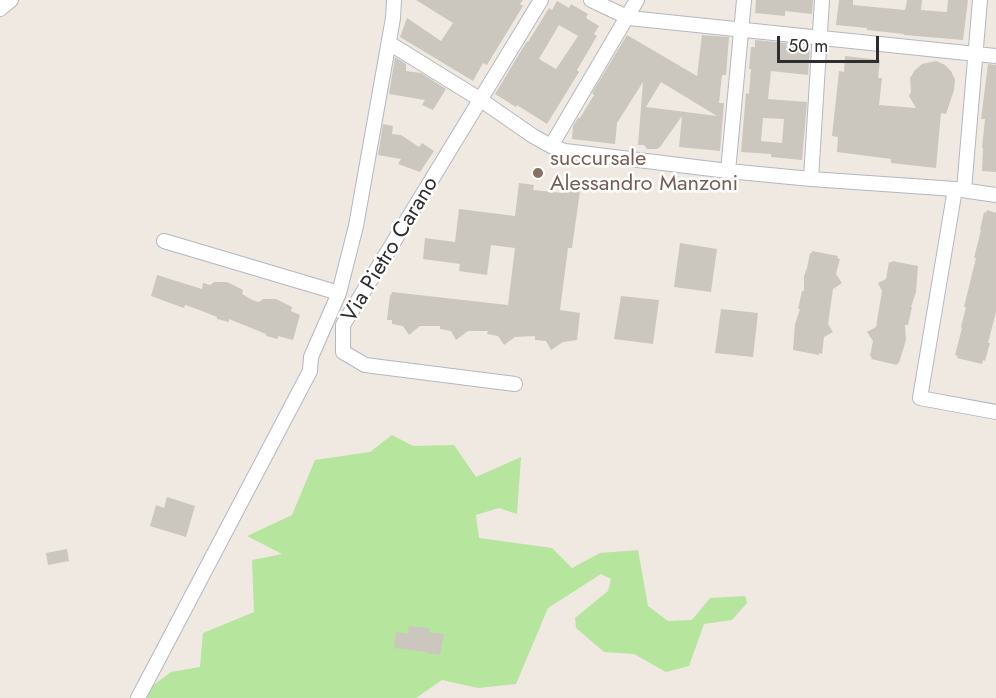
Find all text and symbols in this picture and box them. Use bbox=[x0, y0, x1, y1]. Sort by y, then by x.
scale bar bbox=[780, 24, 882, 62]
text: 50 m bbox=[788, 33, 828, 59]
place label: succursale Alessandro Manzoni bbox=[550, 147, 738, 198]
marker: succursale Alessandro Manzoni bbox=[531, 166, 545, 180]
street label: Via Pietro Carano bbox=[337, 172, 445, 328]

